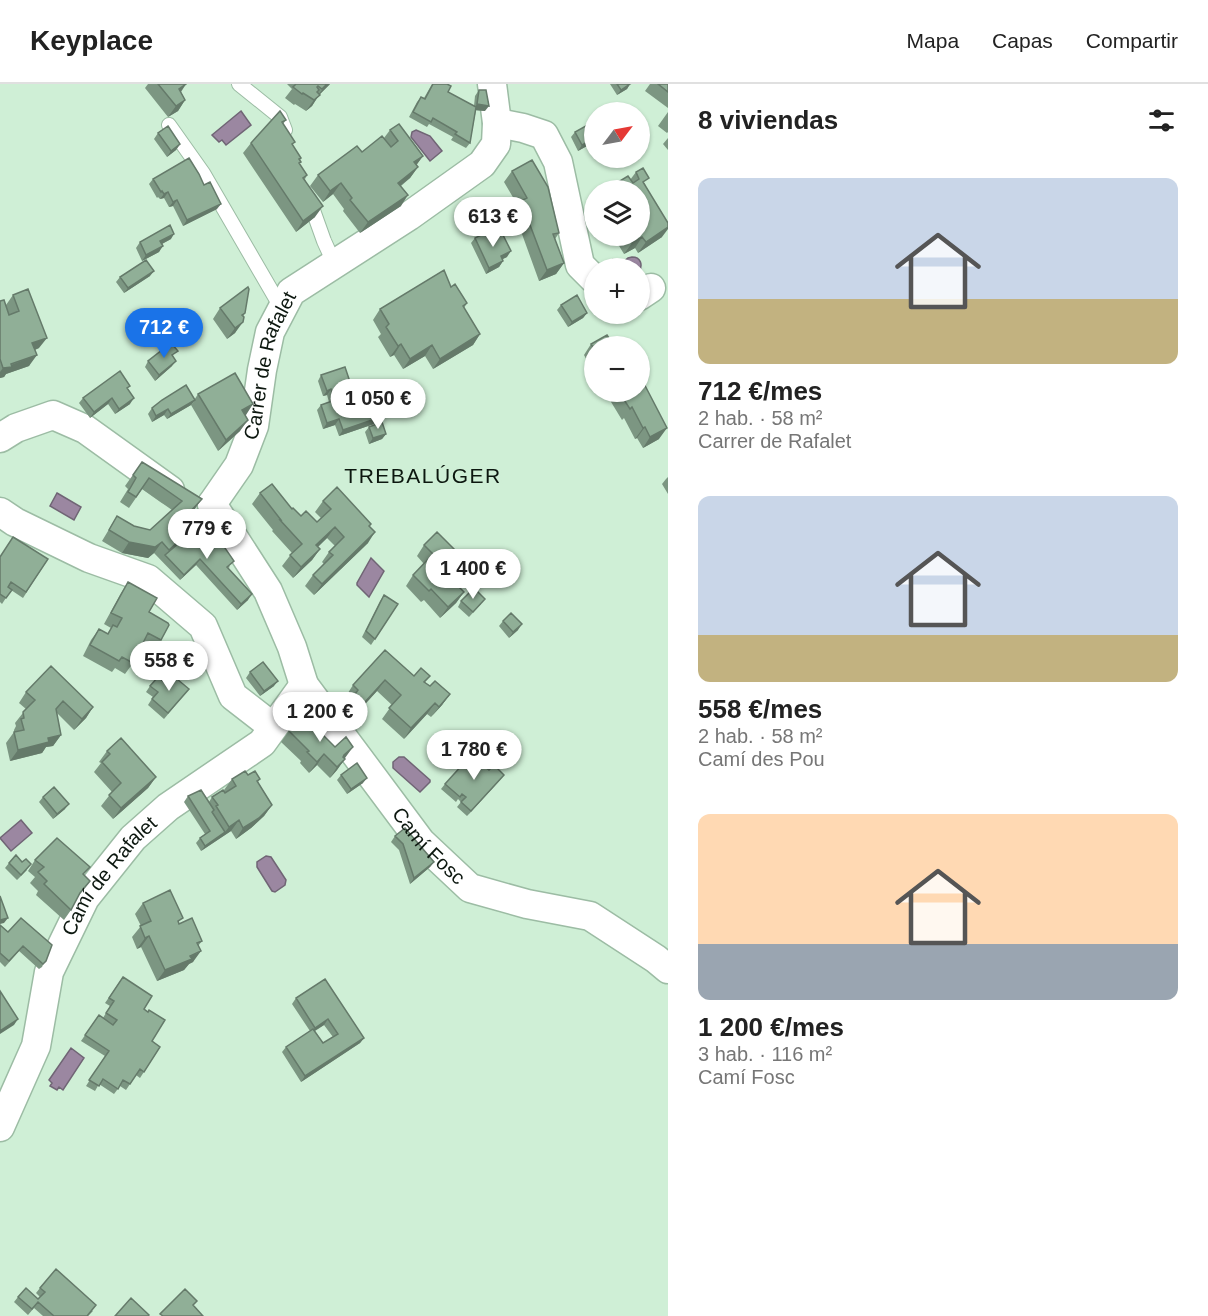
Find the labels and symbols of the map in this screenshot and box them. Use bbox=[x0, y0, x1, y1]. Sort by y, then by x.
north arrow bbox=[584, 102, 650, 168]
pin: 613 € bbox=[451, 197, 535, 248]
street label: Carrer de Rafalet bbox=[239, 287, 300, 443]
pin: 712 € bbox=[122, 308, 206, 359]
pin: 1 050 € bbox=[323, 379, 433, 430]
district label: TREBALÚGER bbox=[344, 464, 502, 487]
pin: 779 € bbox=[165, 509, 249, 560]
pin: 1 400 € bbox=[418, 549, 528, 600]
pin: 558 € bbox=[127, 641, 211, 692]
pin: 1 200 € bbox=[265, 692, 375, 743]
pin: 1 780 € bbox=[419, 730, 529, 781]
street label: Camí Fosc bbox=[388, 803, 470, 889]
street label: Camí de Rafalet bbox=[57, 811, 161, 939]

